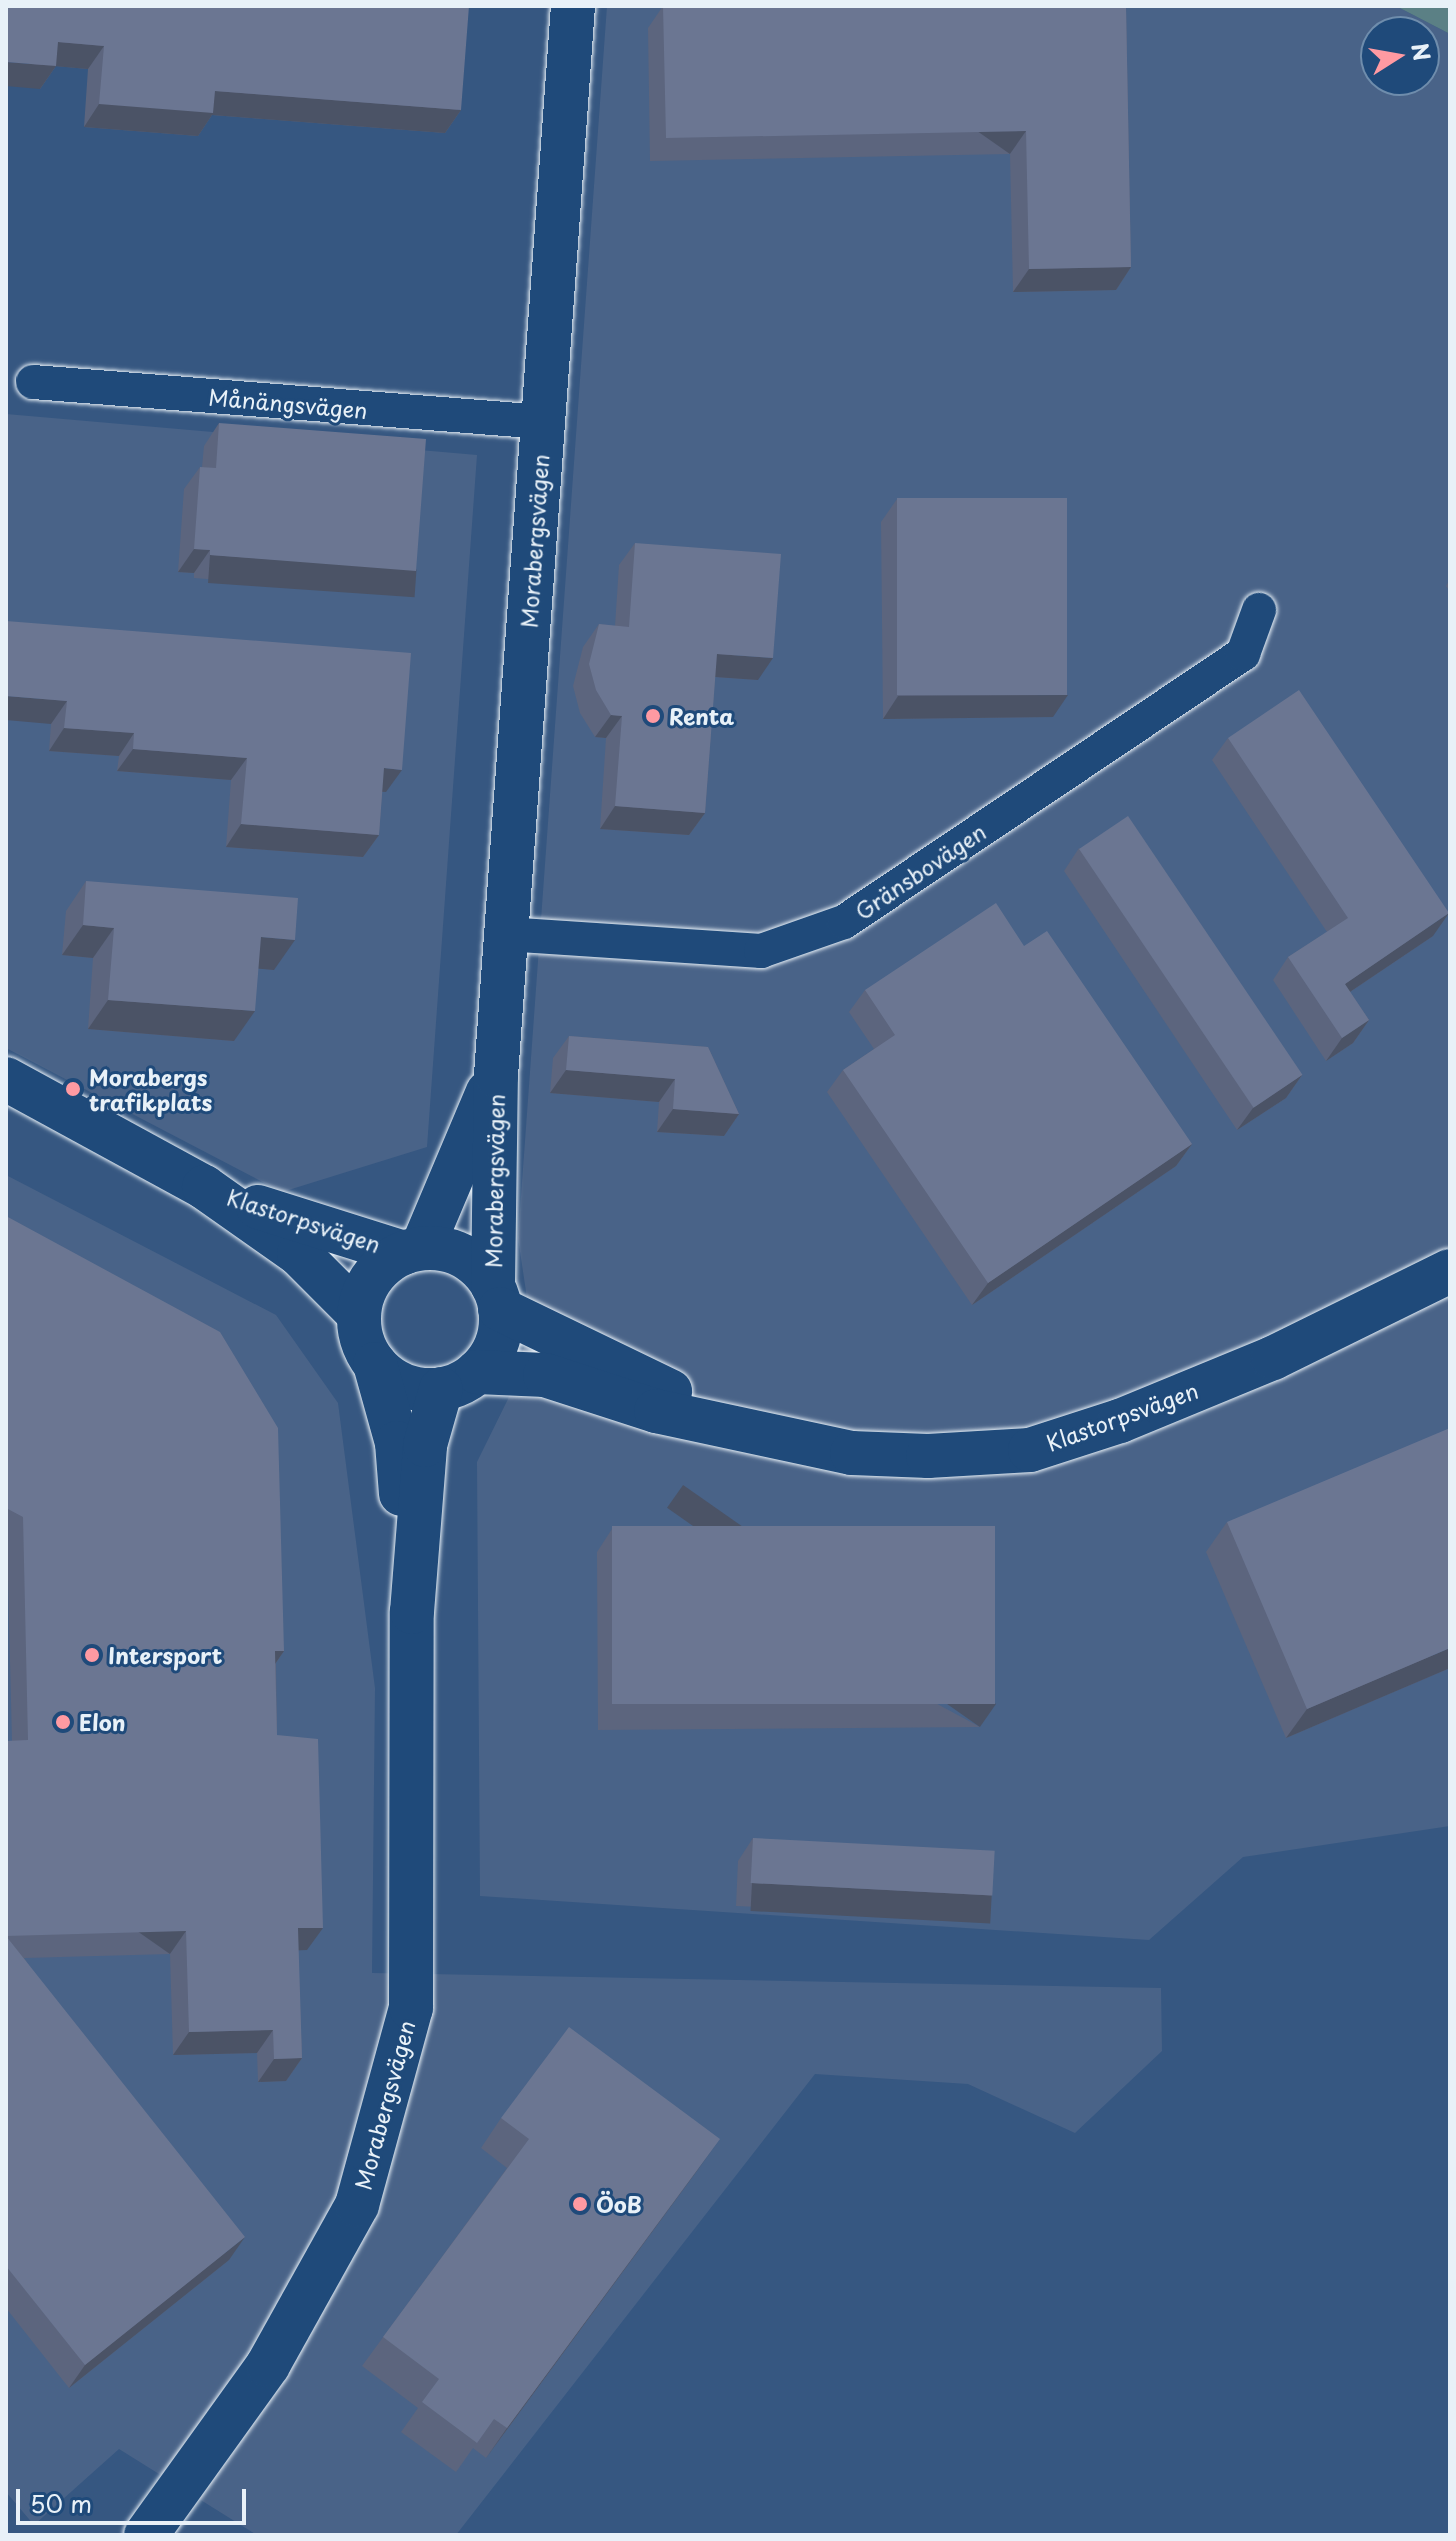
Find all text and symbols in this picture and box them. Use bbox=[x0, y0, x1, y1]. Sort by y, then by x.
north arrow bbox=[1360, 16, 1440, 96]
text: N bbox=[1404, 40, 1440, 63]
street label: Månängsvägen bbox=[207, 383, 369, 423]
street label: Morabergsvägen bbox=[515, 453, 553, 629]
place label: Renta bbox=[669, 703, 734, 729]
marker: Renta bbox=[644, 707, 662, 725]
street label: Gränsbovägen bbox=[850, 818, 990, 924]
place label: Morabergs trafikplats bbox=[89, 1063, 212, 1114]
marker: Morabergs trafikplats bbox=[64, 1080, 82, 1098]
street label: Morabergsvägen bbox=[479, 1094, 509, 1268]
street label: Klastorpsvägen bbox=[224, 1183, 384, 1257]
street label: Klastorpsvägen bbox=[1043, 1376, 1201, 1456]
place label: Intersport bbox=[108, 1642, 222, 1668]
marker: Intersport bbox=[83, 1646, 101, 1664]
place label: Elon bbox=[79, 1709, 125, 1735]
marker: Elon bbox=[54, 1713, 72, 1731]
street label: Morabergsvägen bbox=[349, 2017, 419, 2193]
place label: ÖoB bbox=[596, 2191, 642, 2217]
marker: ÖoB bbox=[571, 2195, 589, 2213]
scale bar bbox=[20, 2473, 250, 2523]
text: 50 m bbox=[30, 2485, 92, 2521]

